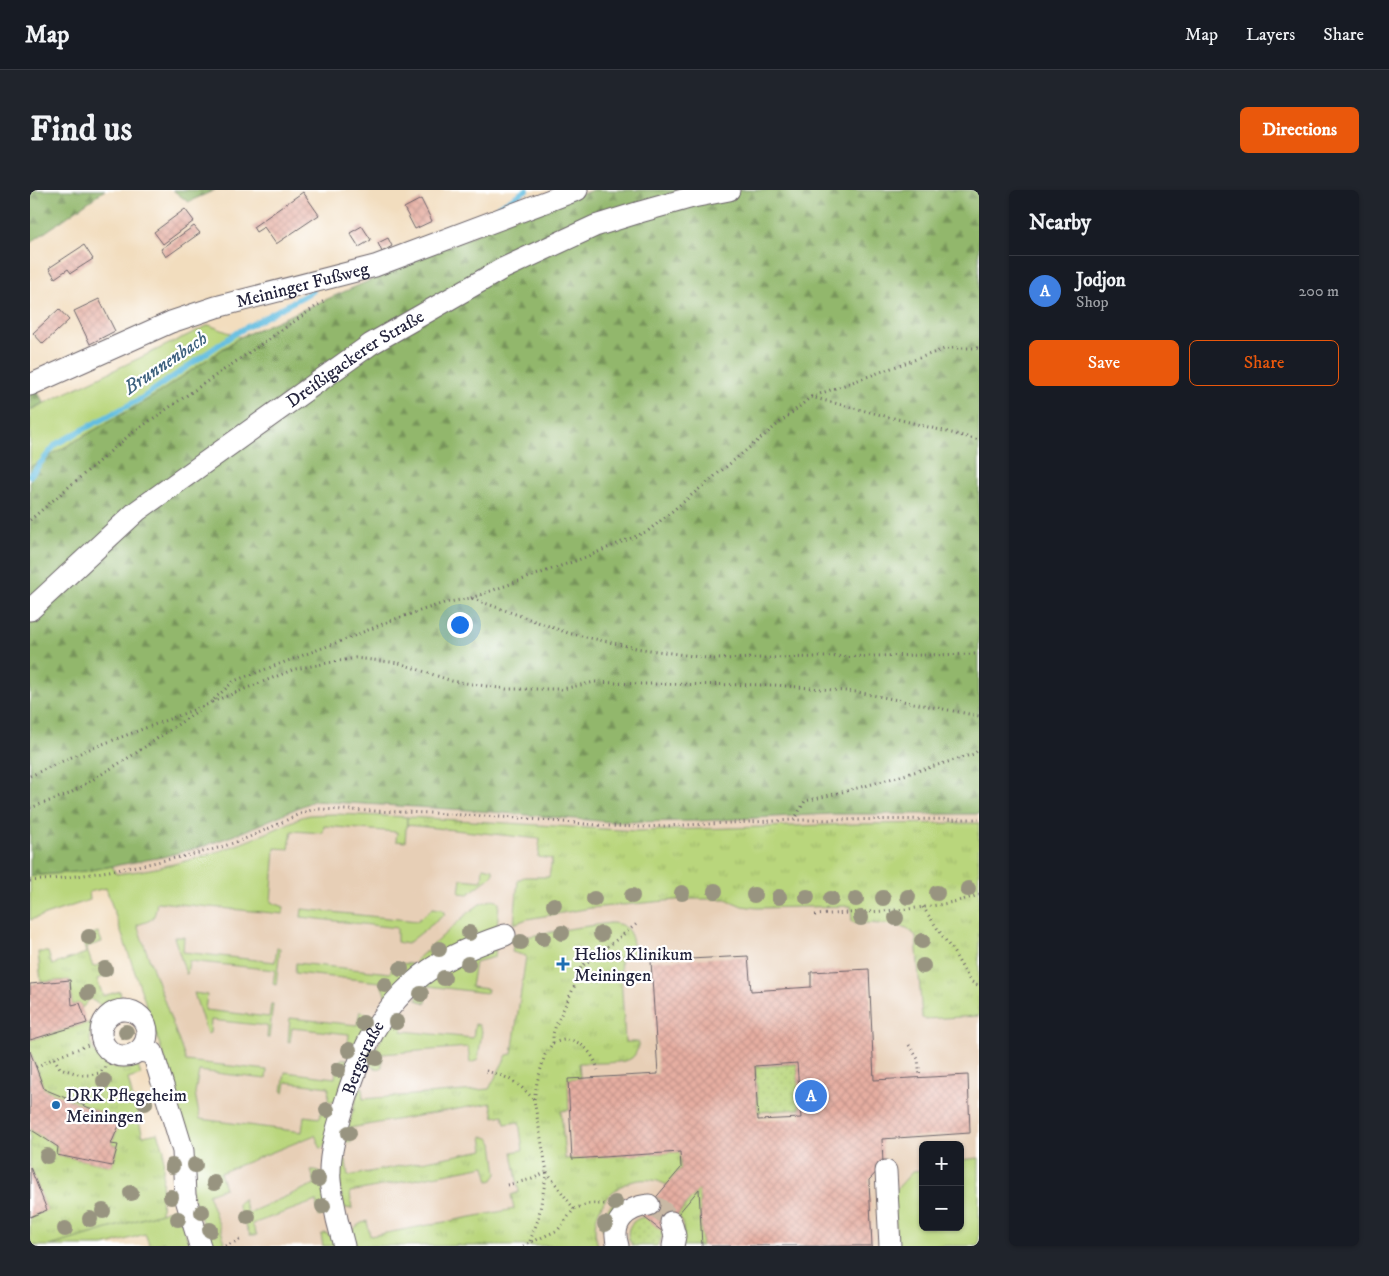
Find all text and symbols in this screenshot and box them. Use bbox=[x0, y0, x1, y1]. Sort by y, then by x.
text: Map bbox=[25, 20, 69, 50]
text: Map bbox=[1185, 24, 1218, 46]
text: Layers bbox=[1246, 24, 1295, 46]
text: Share bbox=[1323, 24, 1364, 46]
button: Directions bbox=[1240, 107, 1359, 153]
text: Find us bbox=[30, 108, 132, 152]
text: Nearby bbox=[1029, 210, 1091, 236]
street label: Meininger Fußweg bbox=[234, 258, 371, 313]
text: Jodjon bbox=[1076, 269, 1126, 292]
text: A bbox=[1040, 281, 1050, 301]
text: 200 m bbox=[1298, 281, 1339, 301]
text: Shop bbox=[1076, 292, 1109, 312]
street label: Dreißigackerer Straße bbox=[282, 306, 428, 413]
water label: Brunnenbach bbox=[119, 327, 212, 400]
button: Save bbox=[1029, 340, 1179, 386]
button: Share bbox=[1189, 340, 1339, 386]
your location bbox=[447, 612, 473, 638]
place label: Helios Klinikum Meiningen bbox=[574, 944, 693, 987]
marker: Helios Klinikum Meiningen bbox=[556, 957, 570, 971]
street label: Bergstraße bbox=[338, 1017, 389, 1098]
pin: A bbox=[795, 1077, 827, 1115]
place label: DRK Pflegeheim Meiningen bbox=[66, 1085, 187, 1128]
marker: DRK Pflegeheim Meiningen bbox=[50, 1099, 62, 1111]
map controls bbox=[919, 1141, 964, 1231]
button: + bbox=[919, 1141, 964, 1186]
button: − bbox=[919, 1186, 964, 1231]

